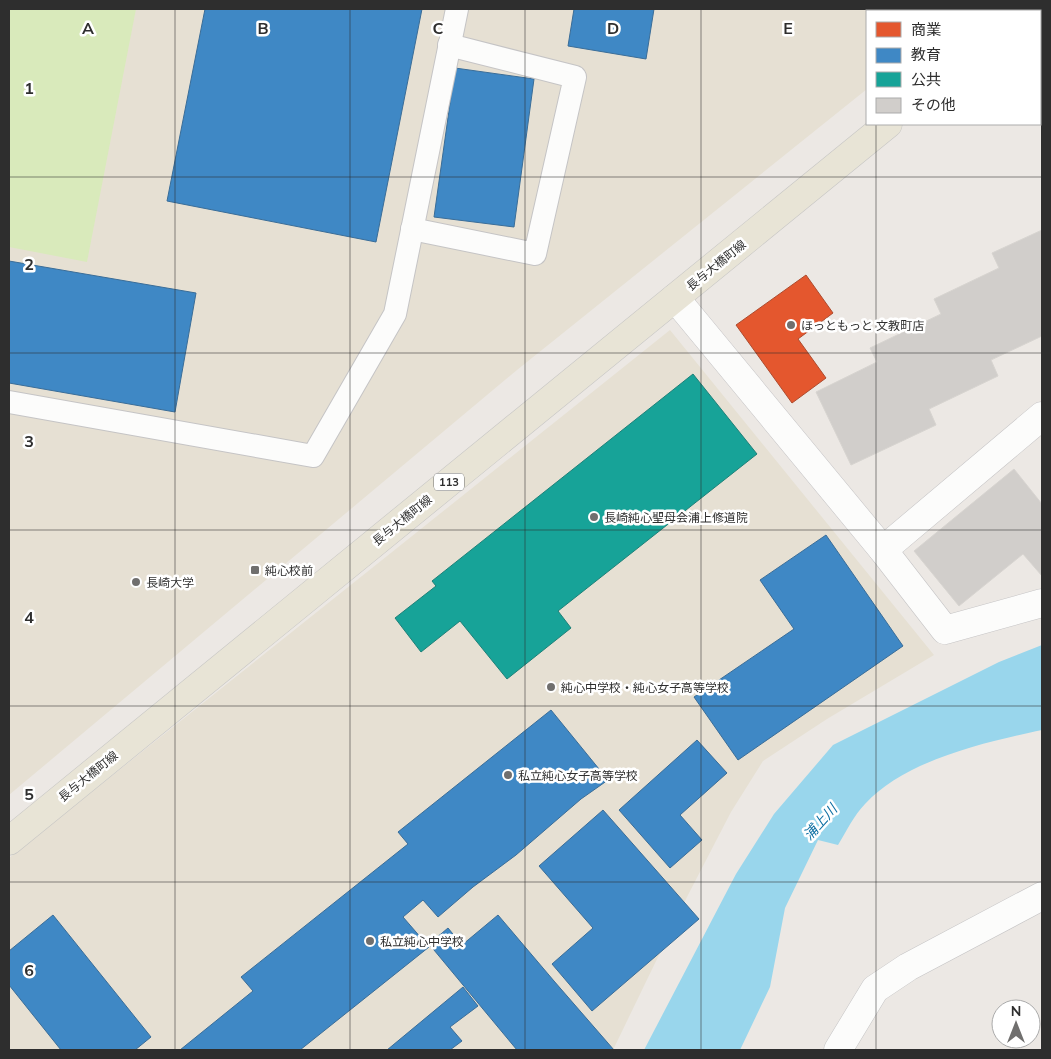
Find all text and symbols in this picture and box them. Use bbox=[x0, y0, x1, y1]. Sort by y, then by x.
legend bbox=[866, 10, 1041, 125]
text: A bbox=[82, 18, 94, 38]
text: B bbox=[257, 18, 269, 38]
text: C bbox=[433, 18, 444, 38]
text: D bbox=[607, 18, 619, 38]
text: E bbox=[783, 18, 793, 38]
text: 商業 bbox=[911, 20, 941, 39]
text: 教育 bbox=[911, 45, 941, 64]
text: 公共 bbox=[911, 70, 941, 89]
text: 1 bbox=[24, 78, 34, 98]
text: その他 bbox=[911, 95, 956, 114]
street label: 長与大橋町線 bbox=[683, 237, 749, 293]
text: 2 bbox=[24, 254, 34, 274]
place label: ほっともっと 文教町店 bbox=[801, 318, 924, 333]
marker: ほっともっと 文教町店 bbox=[785, 319, 797, 331]
text: 3 bbox=[24, 431, 34, 451]
road number: 113 bbox=[434, 474, 464, 491]
street label: 長与大橋町線 bbox=[369, 492, 435, 548]
place label: 長崎純心聖母会浦上修道院 bbox=[604, 510, 748, 525]
marker: 長崎純心聖母会浦上修道院 bbox=[588, 511, 600, 523]
place label: 純心校前 bbox=[265, 563, 313, 578]
marker: 純心校前 bbox=[249, 564, 261, 576]
place label: 長崎大学 bbox=[146, 575, 194, 590]
marker: 長崎大学 bbox=[130, 576, 142, 588]
text: 4 bbox=[24, 607, 34, 627]
place label: 純心中学校・純心女子高等学校 bbox=[561, 680, 729, 695]
marker: 純心中学校・純心女子高等学校 bbox=[545, 681, 557, 693]
street label: 長与大橋町線 bbox=[55, 748, 121, 804]
place label: 私立純心女子高等学校 bbox=[518, 768, 638, 783]
marker: 私立純心女子高等学校 bbox=[502, 769, 514, 781]
text: 5 bbox=[24, 784, 34, 804]
water label: 浦上川 bbox=[799, 799, 842, 844]
place label: 私立純心中学校 bbox=[380, 934, 464, 949]
marker: 私立純心中学校 bbox=[364, 935, 376, 947]
text: 6 bbox=[24, 960, 34, 980]
north arrow bbox=[991, 999, 1041, 1049]
text: N bbox=[1011, 1002, 1021, 1020]

